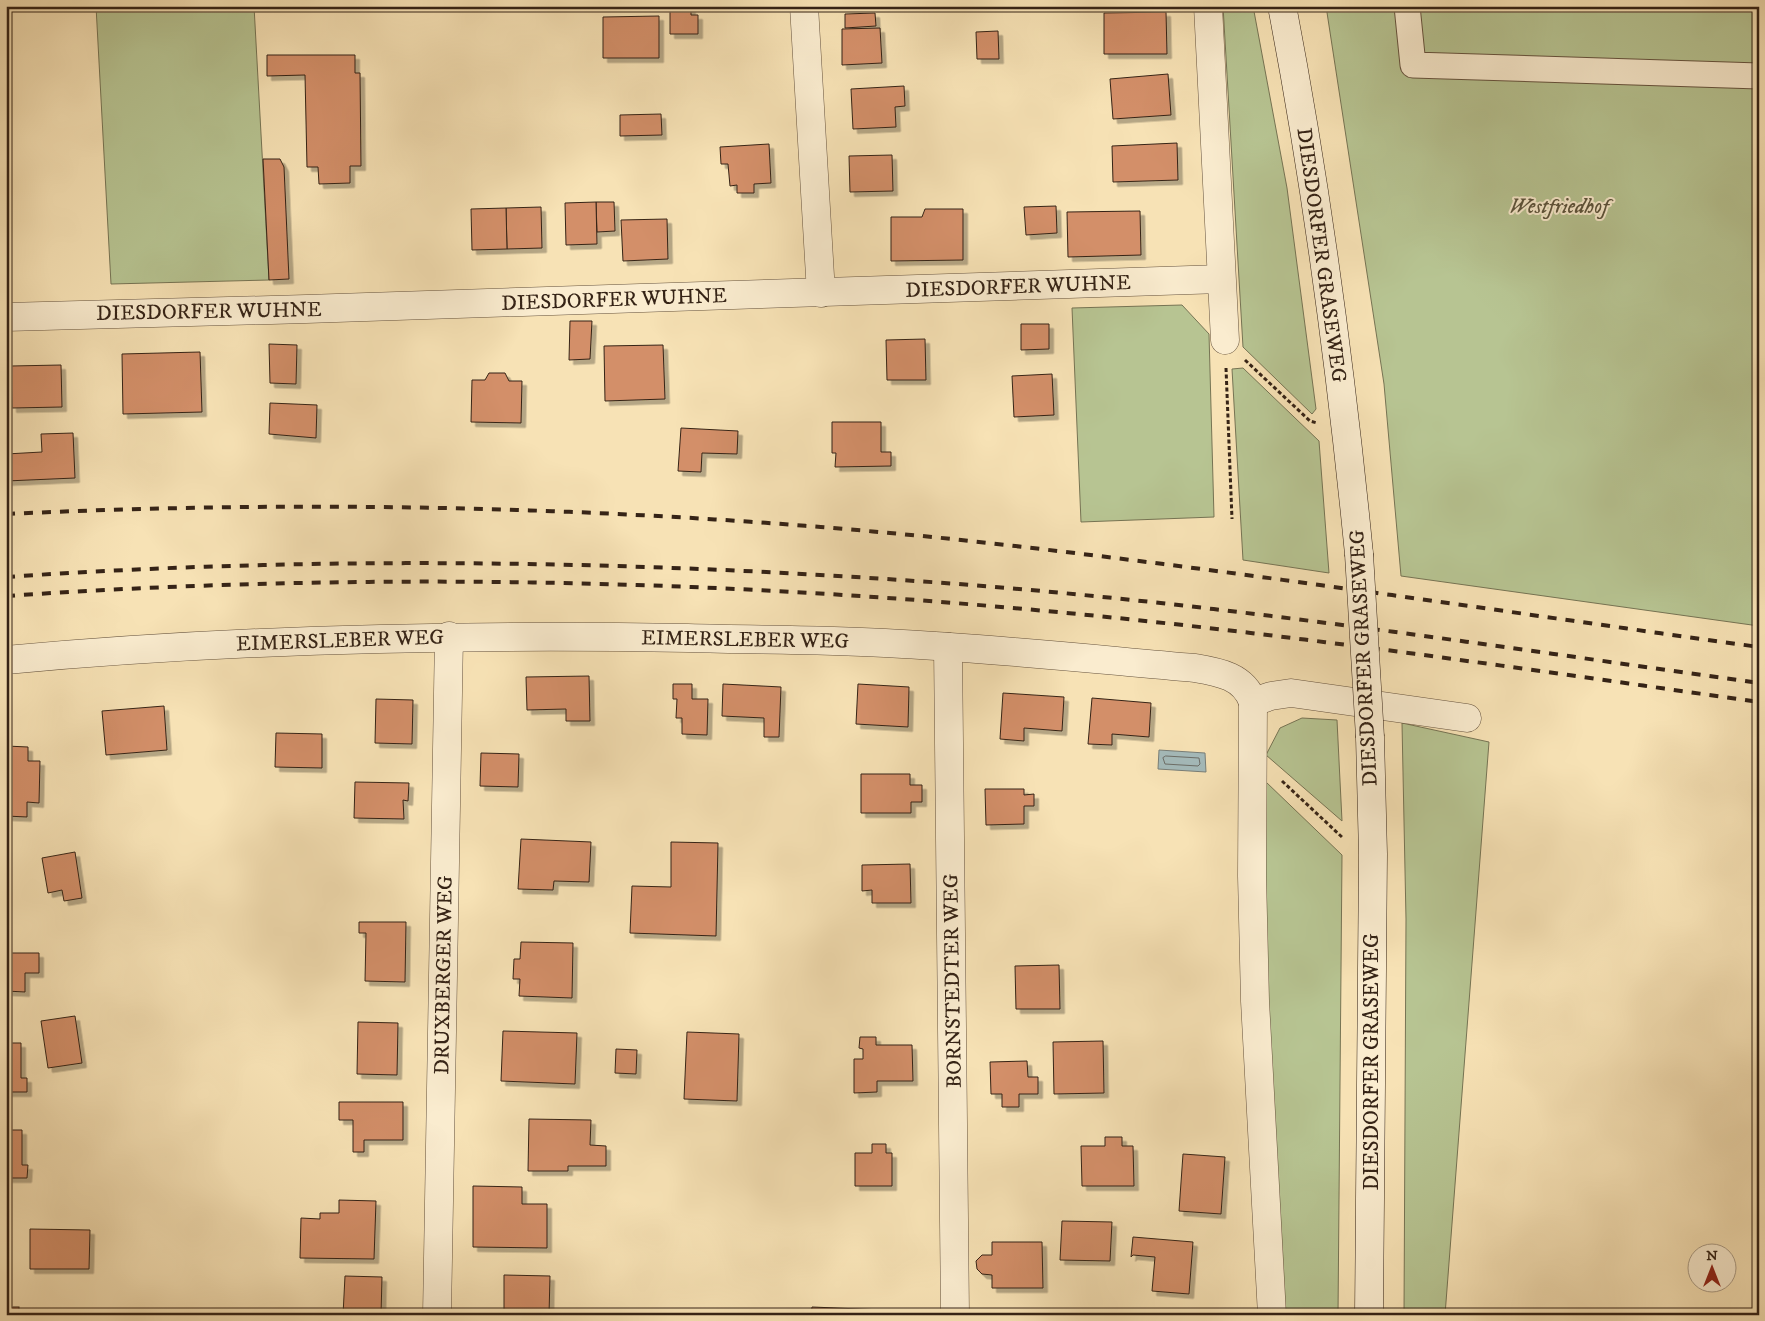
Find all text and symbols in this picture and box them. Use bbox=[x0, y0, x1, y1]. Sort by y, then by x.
street label: DIESDORFER GRASEWEG bbox=[1290, 126, 1352, 385]
park label: Westfriedhof bbox=[1509, 194, 1614, 220]
street label: DIESDORFER WUHNE bbox=[905, 270, 1131, 304]
street label: DIESDORFER WUHNE bbox=[501, 283, 727, 317]
street label: DIESDORFER WUHNE bbox=[96, 297, 322, 327]
street label: DIESDORFER GRASEWEG bbox=[1344, 529, 1384, 787]
street label: EIMERSLEBER WEG bbox=[236, 624, 445, 658]
street label: EIMERSLEBER WEG bbox=[641, 625, 849, 655]
street label: BORNSTEDTER WEG bbox=[938, 873, 968, 1088]
street label: DRUXBERGER WEG bbox=[429, 875, 459, 1075]
street label: DIESDORFER GRASEWEG bbox=[1359, 933, 1385, 1191]
north arrow bbox=[1688, 1244, 1738, 1294]
text: N bbox=[1706, 1247, 1718, 1265]

